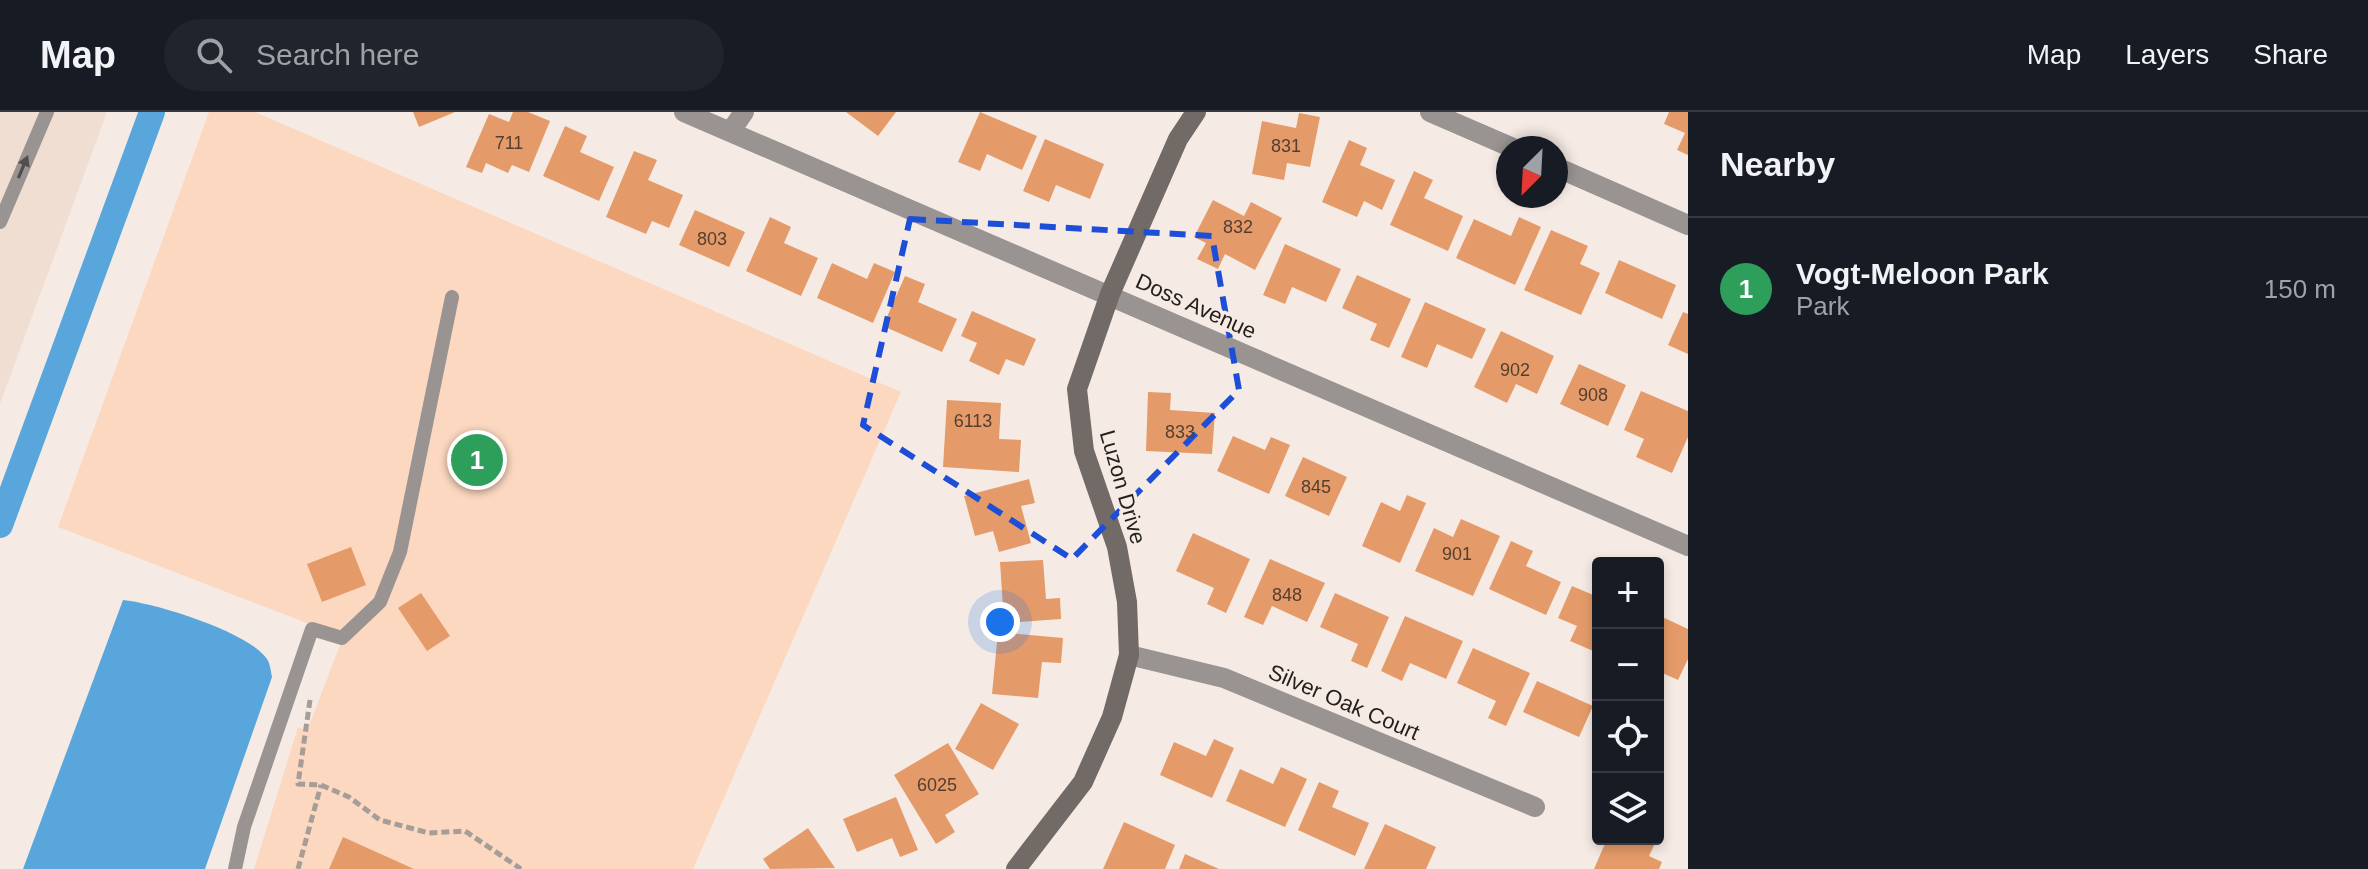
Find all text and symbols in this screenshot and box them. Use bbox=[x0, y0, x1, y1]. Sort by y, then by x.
search box bbox=[164, 19, 724, 91]
icon: search bbox=[192, 33, 236, 77]
text: Map bbox=[40, 34, 116, 76]
text: Search here bbox=[256, 38, 419, 71]
text: Map bbox=[2027, 39, 2081, 70]
text: Layers bbox=[2125, 39, 2209, 70]
text: Share bbox=[2253, 39, 2328, 70]
house number: 711 bbox=[495, 133, 523, 153]
house number: 831 bbox=[1271, 136, 1301, 156]
north arrow bbox=[1496, 136, 1568, 208]
text: Nearby bbox=[1720, 145, 1835, 183]
one-way arrow bbox=[17, 155, 30, 179]
house number: 832 bbox=[1223, 217, 1253, 237]
house number: 803 bbox=[697, 229, 727, 249]
text: Vogt-Meloon Park bbox=[1796, 257, 2049, 290]
street label: Doss Avenue bbox=[1132, 268, 1260, 344]
text: 1 bbox=[1739, 274, 1753, 304]
text: 150 m bbox=[2264, 274, 2336, 304]
text: Park bbox=[1796, 291, 1849, 321]
house number: 902 bbox=[1500, 360, 1530, 380]
house number: 908 bbox=[1578, 385, 1608, 405]
house number: 6113 bbox=[954, 411, 992, 431]
house number: 833 bbox=[1165, 422, 1195, 442]
street label: Luzon Drive bbox=[1095, 427, 1151, 547]
pin: 1 bbox=[451, 430, 503, 490]
house number: 845 bbox=[1301, 477, 1331, 497]
house number: 901 bbox=[1442, 544, 1472, 564]
map controls bbox=[1592, 557, 1664, 845]
button: + bbox=[1592, 557, 1664, 629]
house number: 848 bbox=[1272, 585, 1302, 605]
your location bbox=[980, 602, 1020, 642]
button: − bbox=[1592, 629, 1664, 701]
street label: Silver Oak Court bbox=[1265, 659, 1423, 745]
button: locate bbox=[1592, 701, 1664, 773]
button: layers bbox=[1592, 773, 1664, 845]
house number: 6025 bbox=[917, 775, 957, 795]

